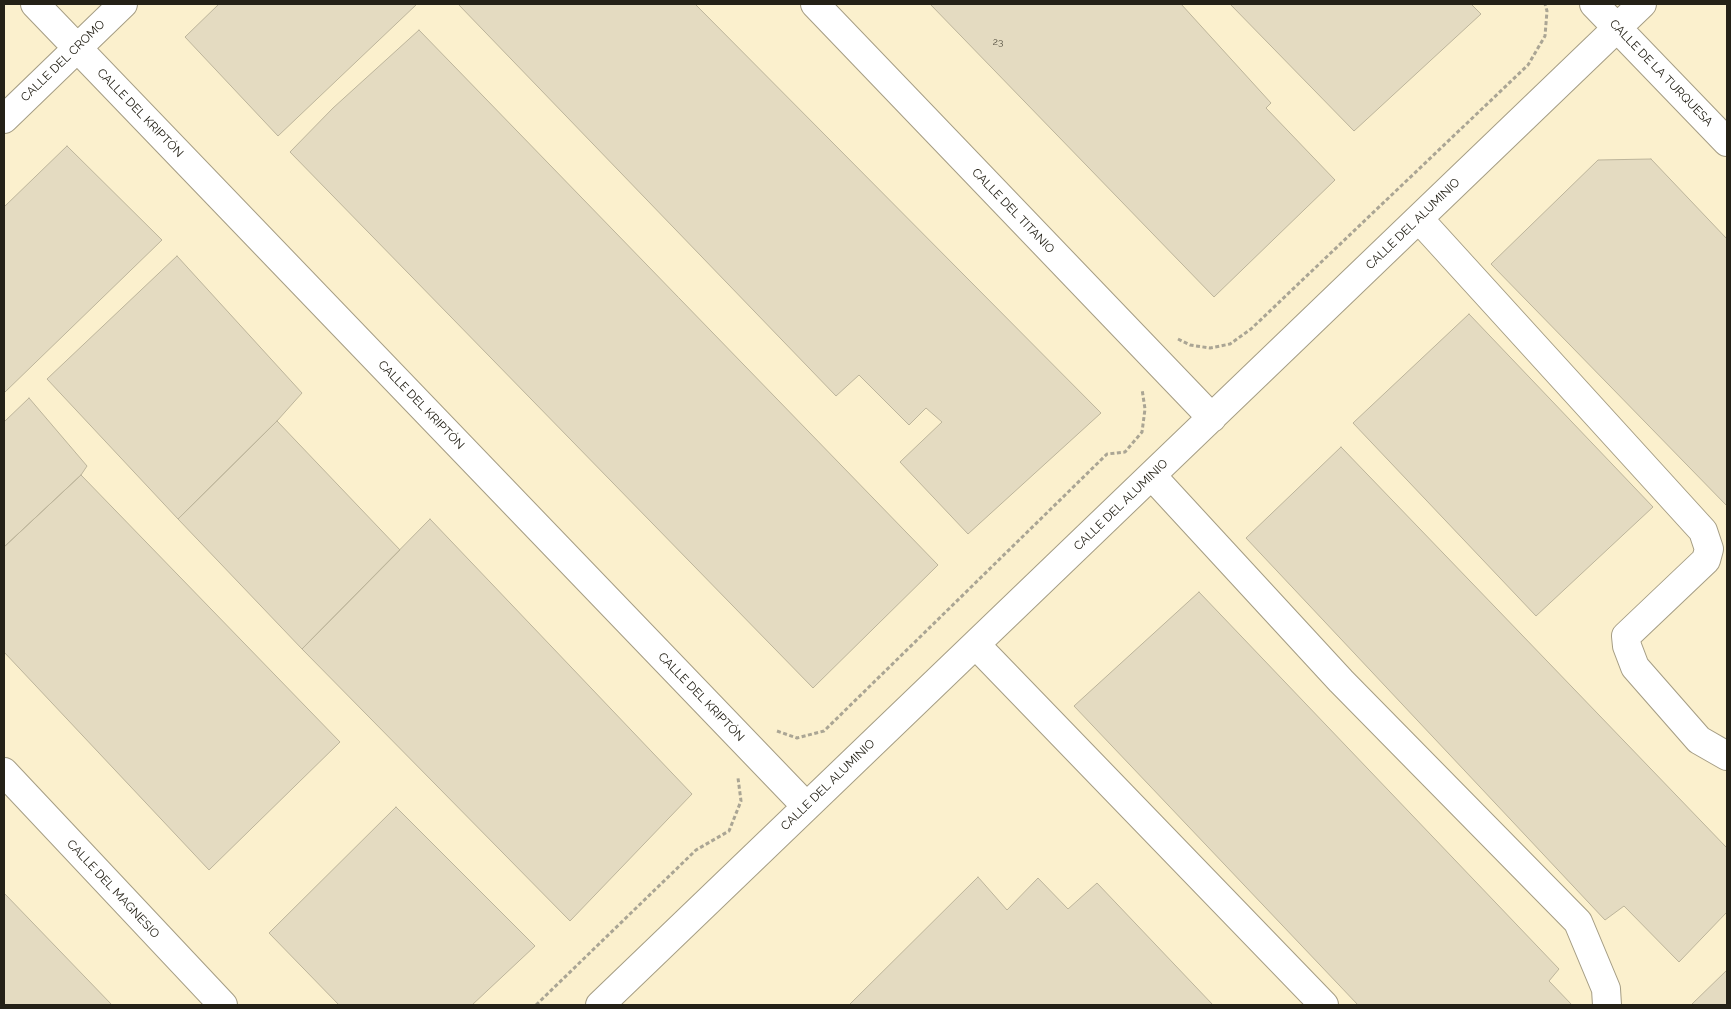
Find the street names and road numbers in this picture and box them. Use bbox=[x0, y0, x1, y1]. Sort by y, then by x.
street label: CALLE DEL CROMO bbox=[18, 17, 108, 105]
street label: CALLE DE LA TURQUESA bbox=[1606, 17, 1716, 129]
street label: CALLE DEL KRIPTÓN bbox=[94, 66, 186, 160]
street label: CALLE DEL TITANIO bbox=[969, 165, 1057, 257]
street label: CALLE DEL ALUMINIO bbox=[1363, 175, 1463, 273]
street label: CALLE DEL KRIPTÓN bbox=[375, 358, 467, 452]
street label: CALLE DEL ALUMINIO bbox=[1071, 456, 1171, 554]
street label: CALLE DEL KRIPTÓN bbox=[655, 650, 747, 744]
street label: CALLE DEL ALUMINIO bbox=[778, 736, 878, 834]
street label: CALLE DEL MAGNESIO bbox=[64, 837, 162, 941]

